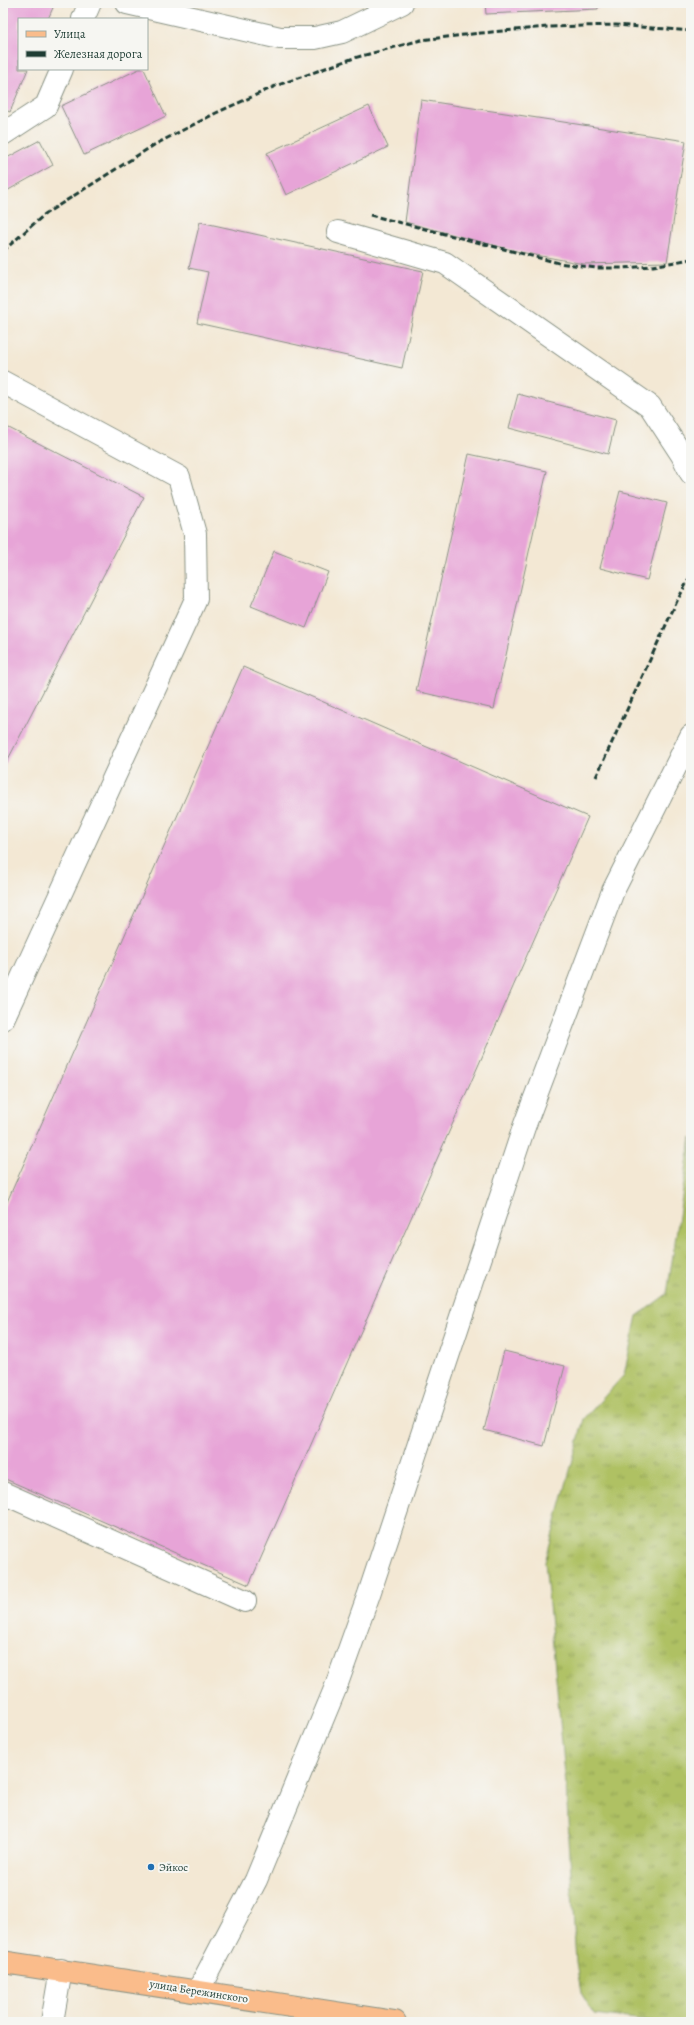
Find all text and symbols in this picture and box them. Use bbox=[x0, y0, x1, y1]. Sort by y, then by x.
legend bbox=[18, 18, 148, 70]
text: Улица bbox=[54, 26, 86, 42]
text: Железная дорога bbox=[54, 46, 143, 62]
place label: Эйкос bbox=[159, 1860, 188, 1875]
marker: Эйкос bbox=[146, 1862, 156, 1872]
street label: улица Бережинского bbox=[148, 1976, 250, 2007]

